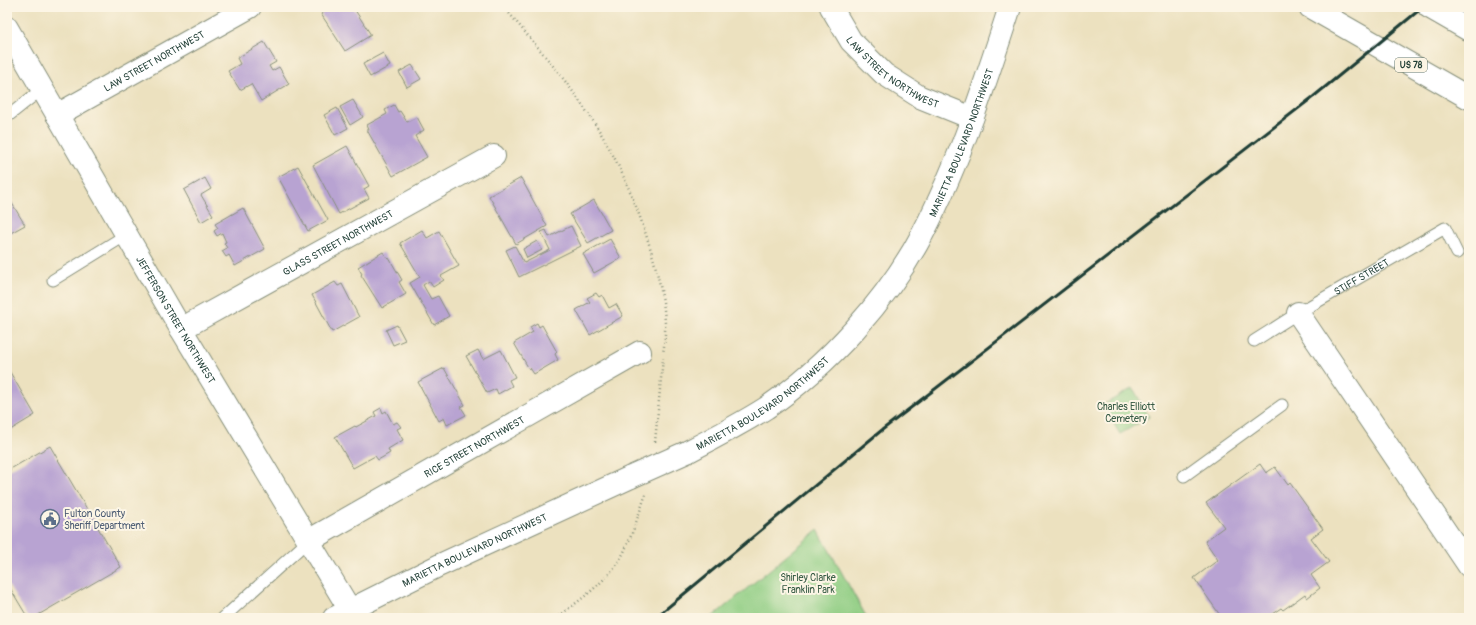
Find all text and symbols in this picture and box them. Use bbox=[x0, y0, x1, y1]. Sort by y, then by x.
street label: LAW STREET NORTHWEST bbox=[102, 28, 207, 95]
street label: LAW STREET NORTHWEST bbox=[843, 35, 941, 111]
road number: US 78 bbox=[1395, 58, 1427, 72]
street label: MARIETTA BOULEVARD NORTHWEST bbox=[927, 67, 997, 219]
street label: GLASS STREET NORTHWEST bbox=[281, 208, 396, 279]
street label: JEFFERSON STREET NORTHWEST bbox=[133, 254, 218, 386]
street label: STIFF STREET bbox=[1332, 257, 1392, 298]
street label: MARIETTA BOULEVARD NORTHWEST bbox=[694, 354, 832, 453]
park label: Charles Elliott Cemetery bbox=[1097, 401, 1156, 425]
street label: RICE STREET NORTHWEST bbox=[422, 414, 527, 481]
public building icon: Fulton County Sheriff Department bbox=[39, 508, 61, 530]
place label: Fulton County Sheriff Department bbox=[64, 508, 146, 532]
street label: MARIETTA BOULEVARD NORTHWEST bbox=[400, 511, 549, 590]
park label: Shirley Clarke Franklin Park bbox=[780, 572, 836, 596]

